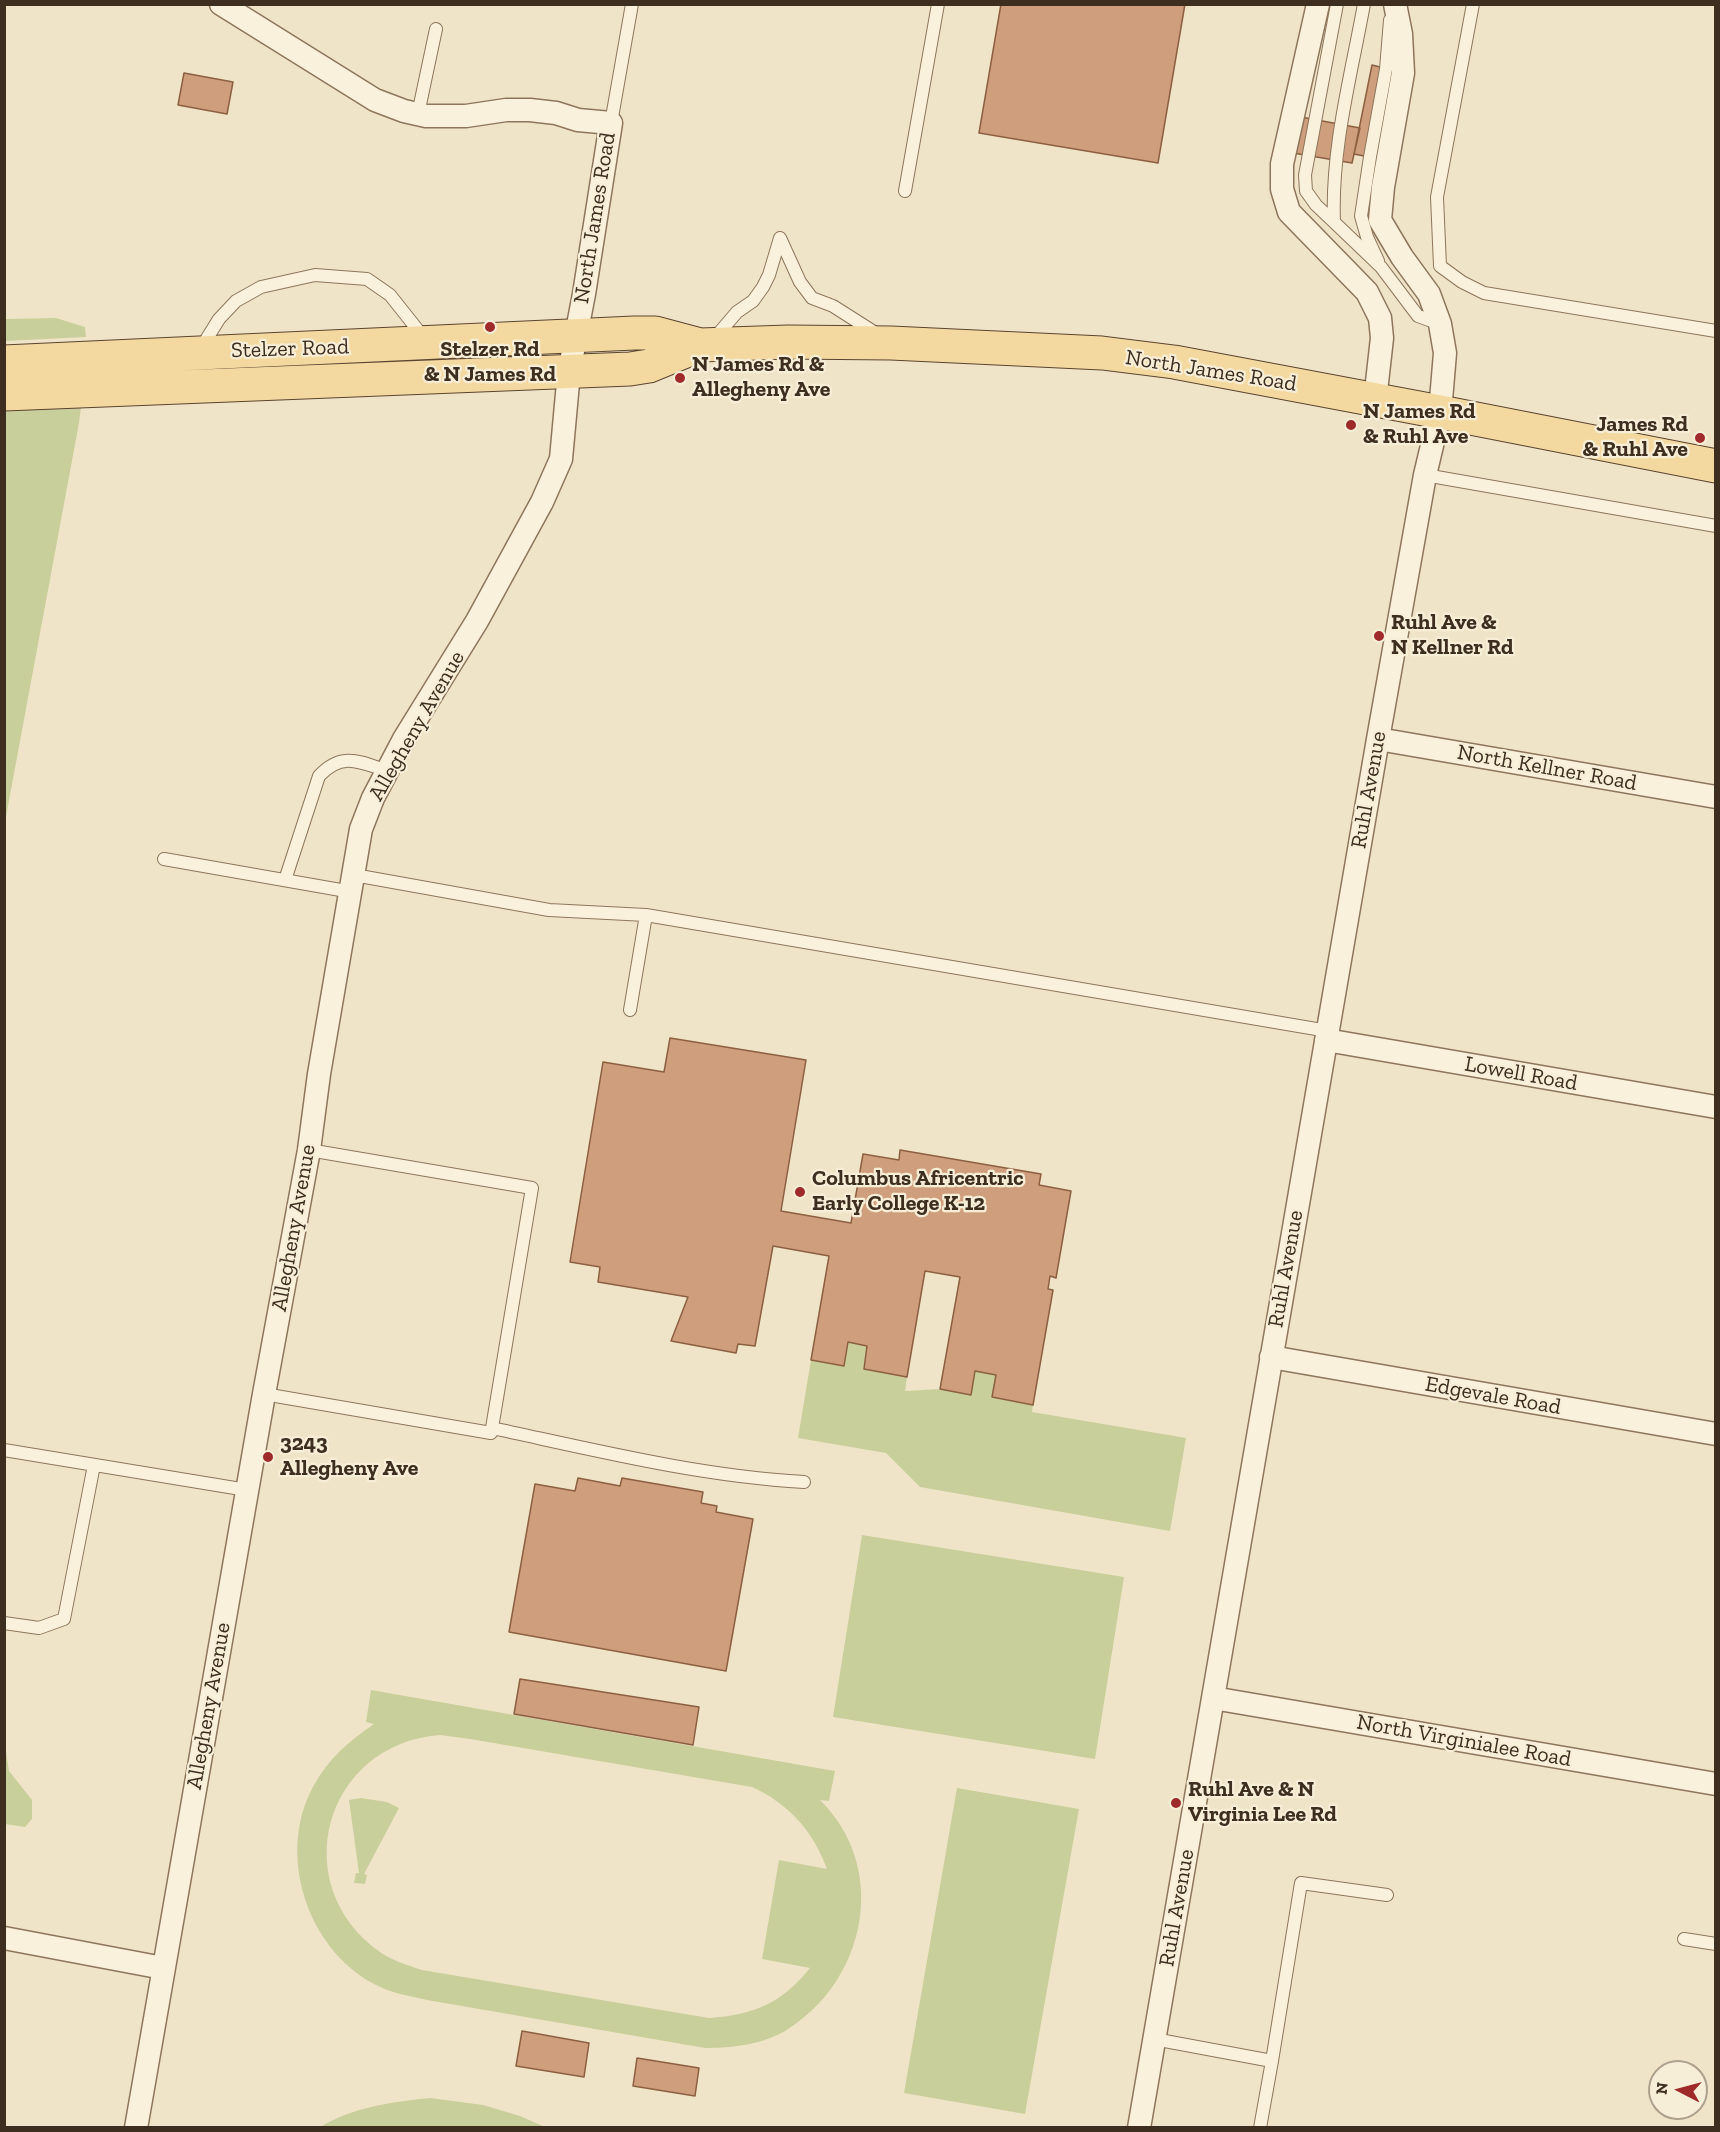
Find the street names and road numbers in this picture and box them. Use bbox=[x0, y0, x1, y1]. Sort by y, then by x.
street label: North James Road bbox=[568, 130, 622, 306]
street label: Stelzer Road bbox=[230, 334, 350, 364]
street label: North James Road bbox=[1123, 344, 1299, 398]
street label: Allegheny Avenue bbox=[363, 646, 471, 806]
street label: Ruhl Avenue bbox=[1346, 729, 1392, 851]
street label: North Kellner Road bbox=[1455, 739, 1639, 797]
street label: Lowell Road bbox=[1463, 1051, 1579, 1097]
street label: Allegheny Avenue bbox=[266, 1142, 322, 1314]
street label: Ruhl Avenue bbox=[1263, 1208, 1309, 1330]
street label: Edgevale Road bbox=[1423, 1371, 1563, 1421]
street label: Allegheny Avenue bbox=[181, 1620, 237, 1792]
street label: North Virginialee Road bbox=[1355, 1709, 1573, 1773]
street label: Ruhl Avenue bbox=[1154, 1847, 1200, 1969]

